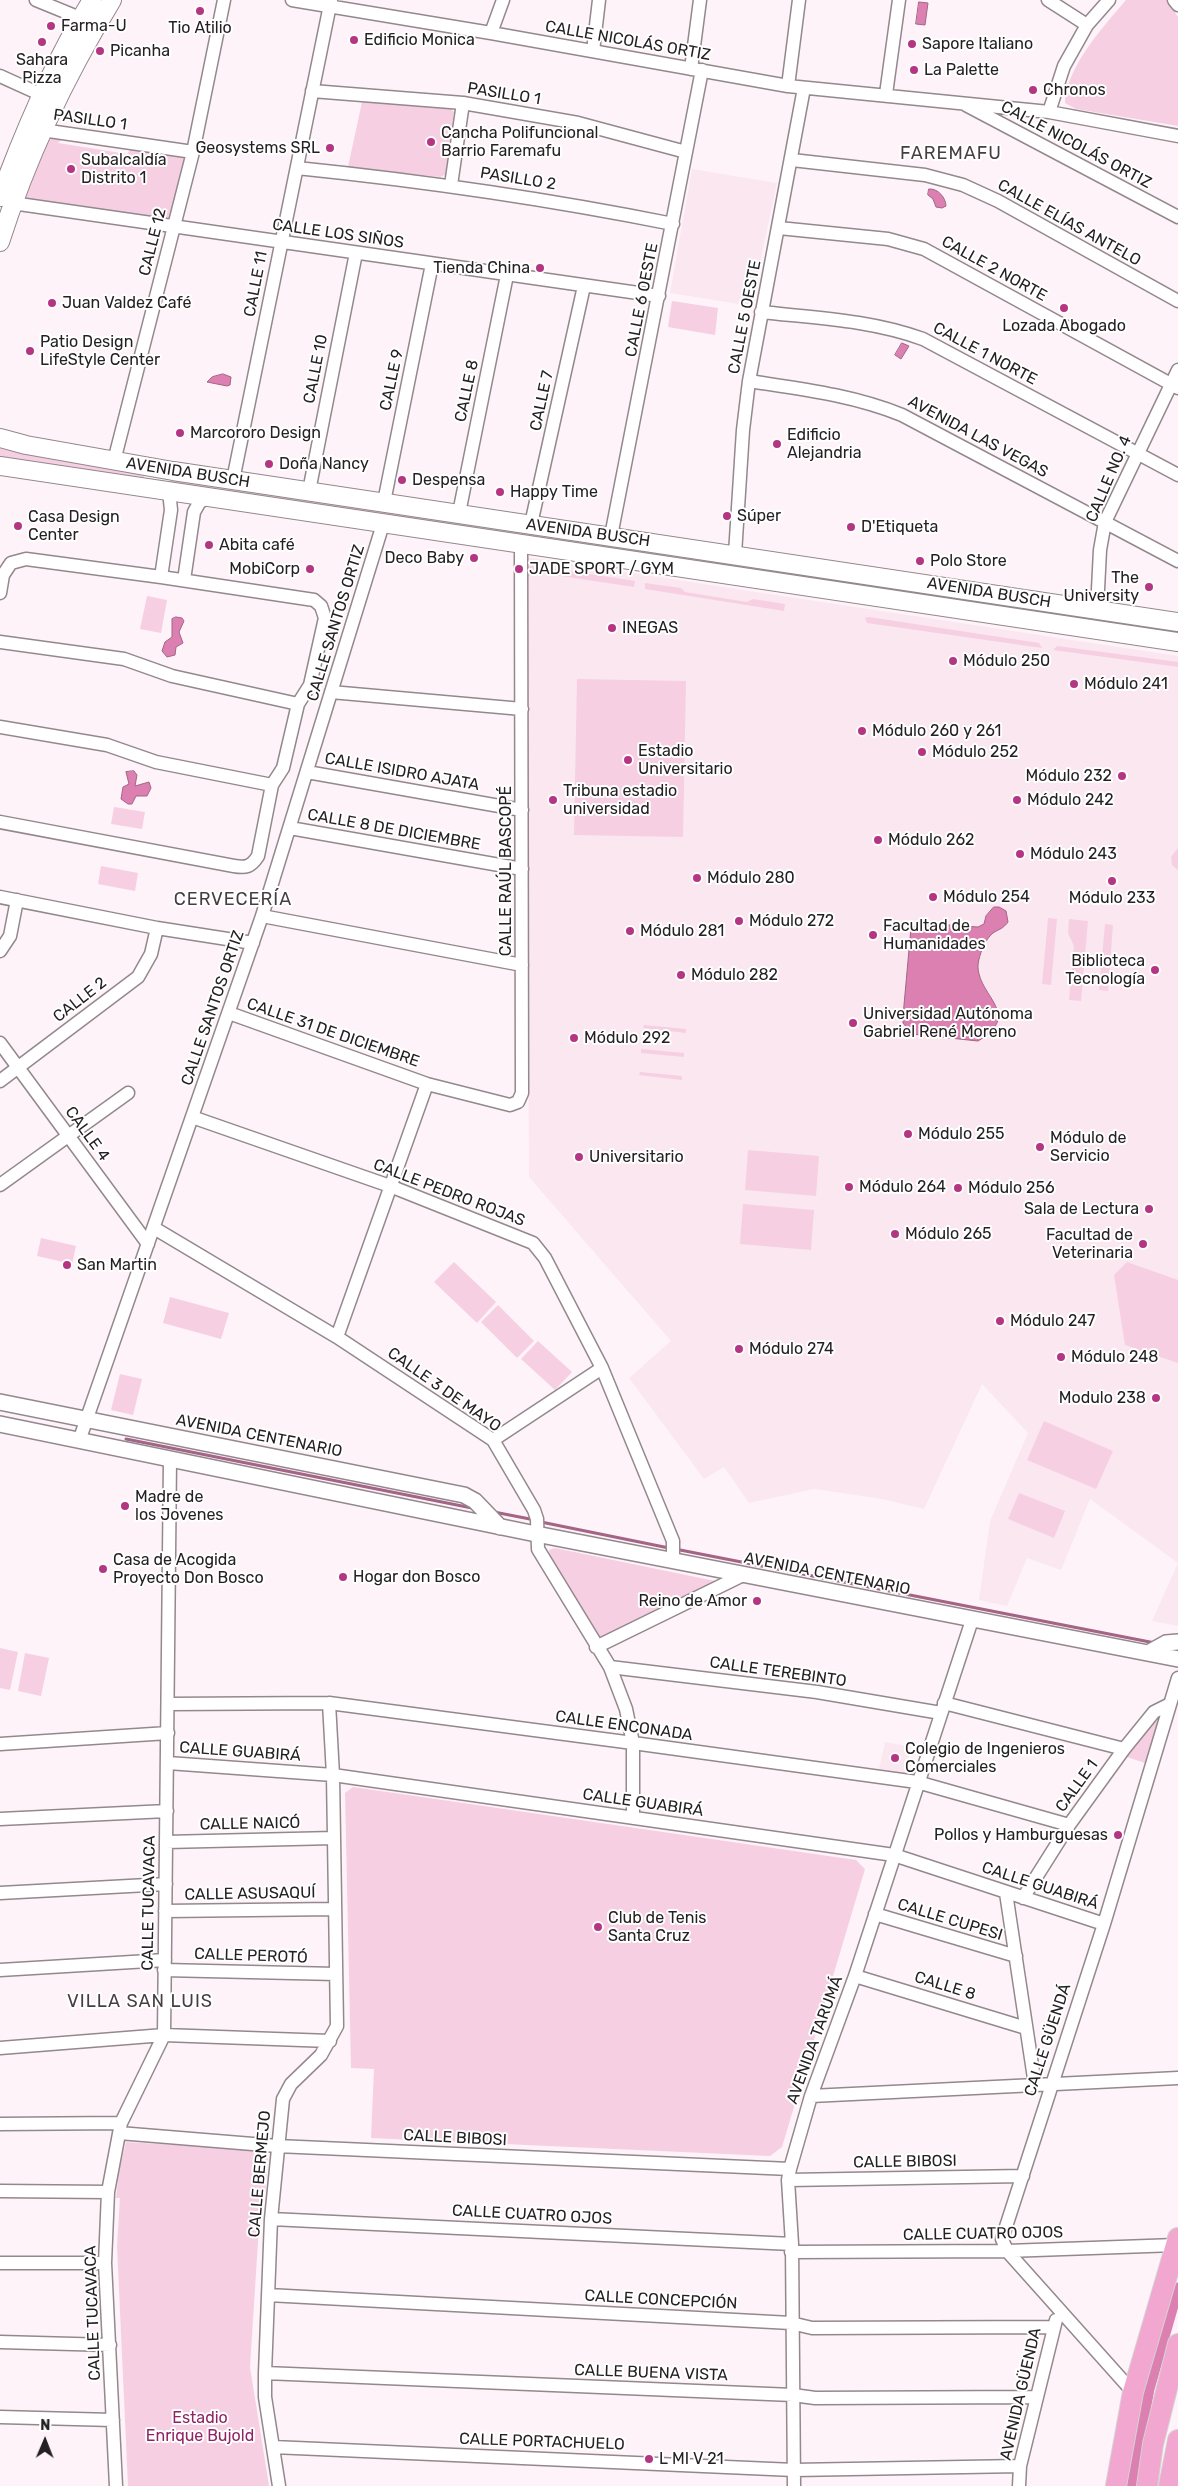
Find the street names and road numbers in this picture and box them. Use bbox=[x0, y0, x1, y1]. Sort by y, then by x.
street label: CALLE NICOLÁS ORTIZ bbox=[544, 17, 712, 65]
street label: PASILLO 1 bbox=[466, 79, 542, 109]
street label: CALLE NICOLÁS ORTIZ bbox=[997, 97, 1155, 193]
street label: PASILLO 1 bbox=[52, 105, 128, 135]
street label: PASILLO 2 bbox=[479, 164, 557, 194]
street label: CALLE ELÍAS ANTELO bbox=[994, 176, 1144, 270]
street label: CALLE 12 bbox=[135, 206, 171, 278]
street label: CALLE LOS SIÑOS bbox=[271, 215, 405, 253]
street label: CALLE 2 NORTE bbox=[938, 232, 1050, 306]
street label: CALLE 6 OESTE bbox=[622, 241, 662, 359]
street label: CALLE 11 bbox=[240, 249, 272, 319]
street label: CALLE 5 OESTE bbox=[725, 258, 765, 376]
street label: CALLE 1 NORTE bbox=[930, 319, 1040, 389]
street label: CALLE 10 bbox=[300, 333, 332, 405]
street label: CALLE 9 bbox=[376, 347, 408, 413]
street label: CALLE 8 bbox=[451, 358, 483, 424]
street label: CALLE 7 bbox=[526, 369, 558, 433]
street label: AVENIDA LAS VEGAS bbox=[905, 392, 1051, 482]
street label: CALLE NO. 4 bbox=[1082, 433, 1136, 525]
street label: AVENIDA BUSCH bbox=[125, 454, 251, 492]
street label: AVENIDA BUSCH bbox=[525, 515, 651, 551]
street label: CALLE SANTOS ORTIZ bbox=[303, 542, 369, 704]
street label: AVENIDA BUSCH bbox=[926, 574, 1052, 612]
street label: CALLE ISIDRO AJATA bbox=[323, 749, 481, 795]
street label: CALLE RAÚL BASCOPÉ bbox=[496, 786, 516, 956]
street label: CALLE 8 DE DICIEMBRE bbox=[306, 805, 482, 855]
street label: CALLE SANTOS ORTIZ bbox=[177, 928, 249, 1088]
street label: CALLE 2 bbox=[50, 973, 110, 1027]
street label: CALLE 31 DE DICIEMBRE bbox=[244, 994, 422, 1072]
street label: CALLE 4 bbox=[61, 1103, 113, 1165]
street label: CALLE PEDRO ROJAS bbox=[370, 1155, 528, 1231]
street label: CALLE 3 DE MAYO bbox=[384, 1344, 504, 1436]
street label: AVENIDA CENTENARIO bbox=[174, 1410, 344, 1462]
street label: AVENIDA CENTENARIO bbox=[742, 1548, 912, 1600]
street label: CALLE TEREBINTO bbox=[708, 1653, 848, 1691]
street label: CALLE ENCONADA bbox=[554, 1707, 694, 1745]
street label: CALLE GUABIRÁ bbox=[179, 1738, 301, 1766]
street label: CALLE 1 bbox=[1052, 1756, 1102, 1816]
street label: CALLE GUABIRÁ bbox=[581, 1785, 705, 1821]
street label: CALLE NAICÓ bbox=[200, 1814, 300, 1834]
street label: CALLE TUCAVACA bbox=[138, 1835, 160, 1971]
street label: CALLE GUABIRÁ bbox=[979, 1858, 1101, 1914]
street label: CALLE ASUSAQUÍ bbox=[184, 1883, 316, 1905]
street label: CALLE CUPESI bbox=[895, 1895, 1005, 1945]
street label: CALLE PEROTÓ bbox=[194, 1944, 308, 1968]
street label: CALLE 8 bbox=[912, 1968, 978, 2004]
street label: AVENIDA TARUMÁ bbox=[783, 1973, 847, 2107]
street label: CALLE GÜENDÁ bbox=[1021, 1981, 1075, 2099]
street label: CALLE BERMEJO bbox=[245, 2110, 275, 2238]
street label: CALLE BIBOSI bbox=[403, 2126, 507, 2150]
street label: CALLE BIBOSI bbox=[853, 2151, 957, 2173]
street label: CALLE CUATRO OJOS bbox=[451, 2201, 613, 2229]
street label: CALLE CUATRO OJOS bbox=[903, 2223, 1063, 2245]
street label: CALLE TUCAVACA bbox=[81, 2245, 105, 2381]
street label: CALLE CONCEPCIÓN bbox=[584, 2286, 738, 2314]
street label: AVENIDA GÜENDA bbox=[996, 2326, 1046, 2462]
street label: CALLE BUENA VISTA bbox=[574, 2361, 728, 2385]
street label: CALLE PORTACHUELO bbox=[459, 2430, 625, 2454]

